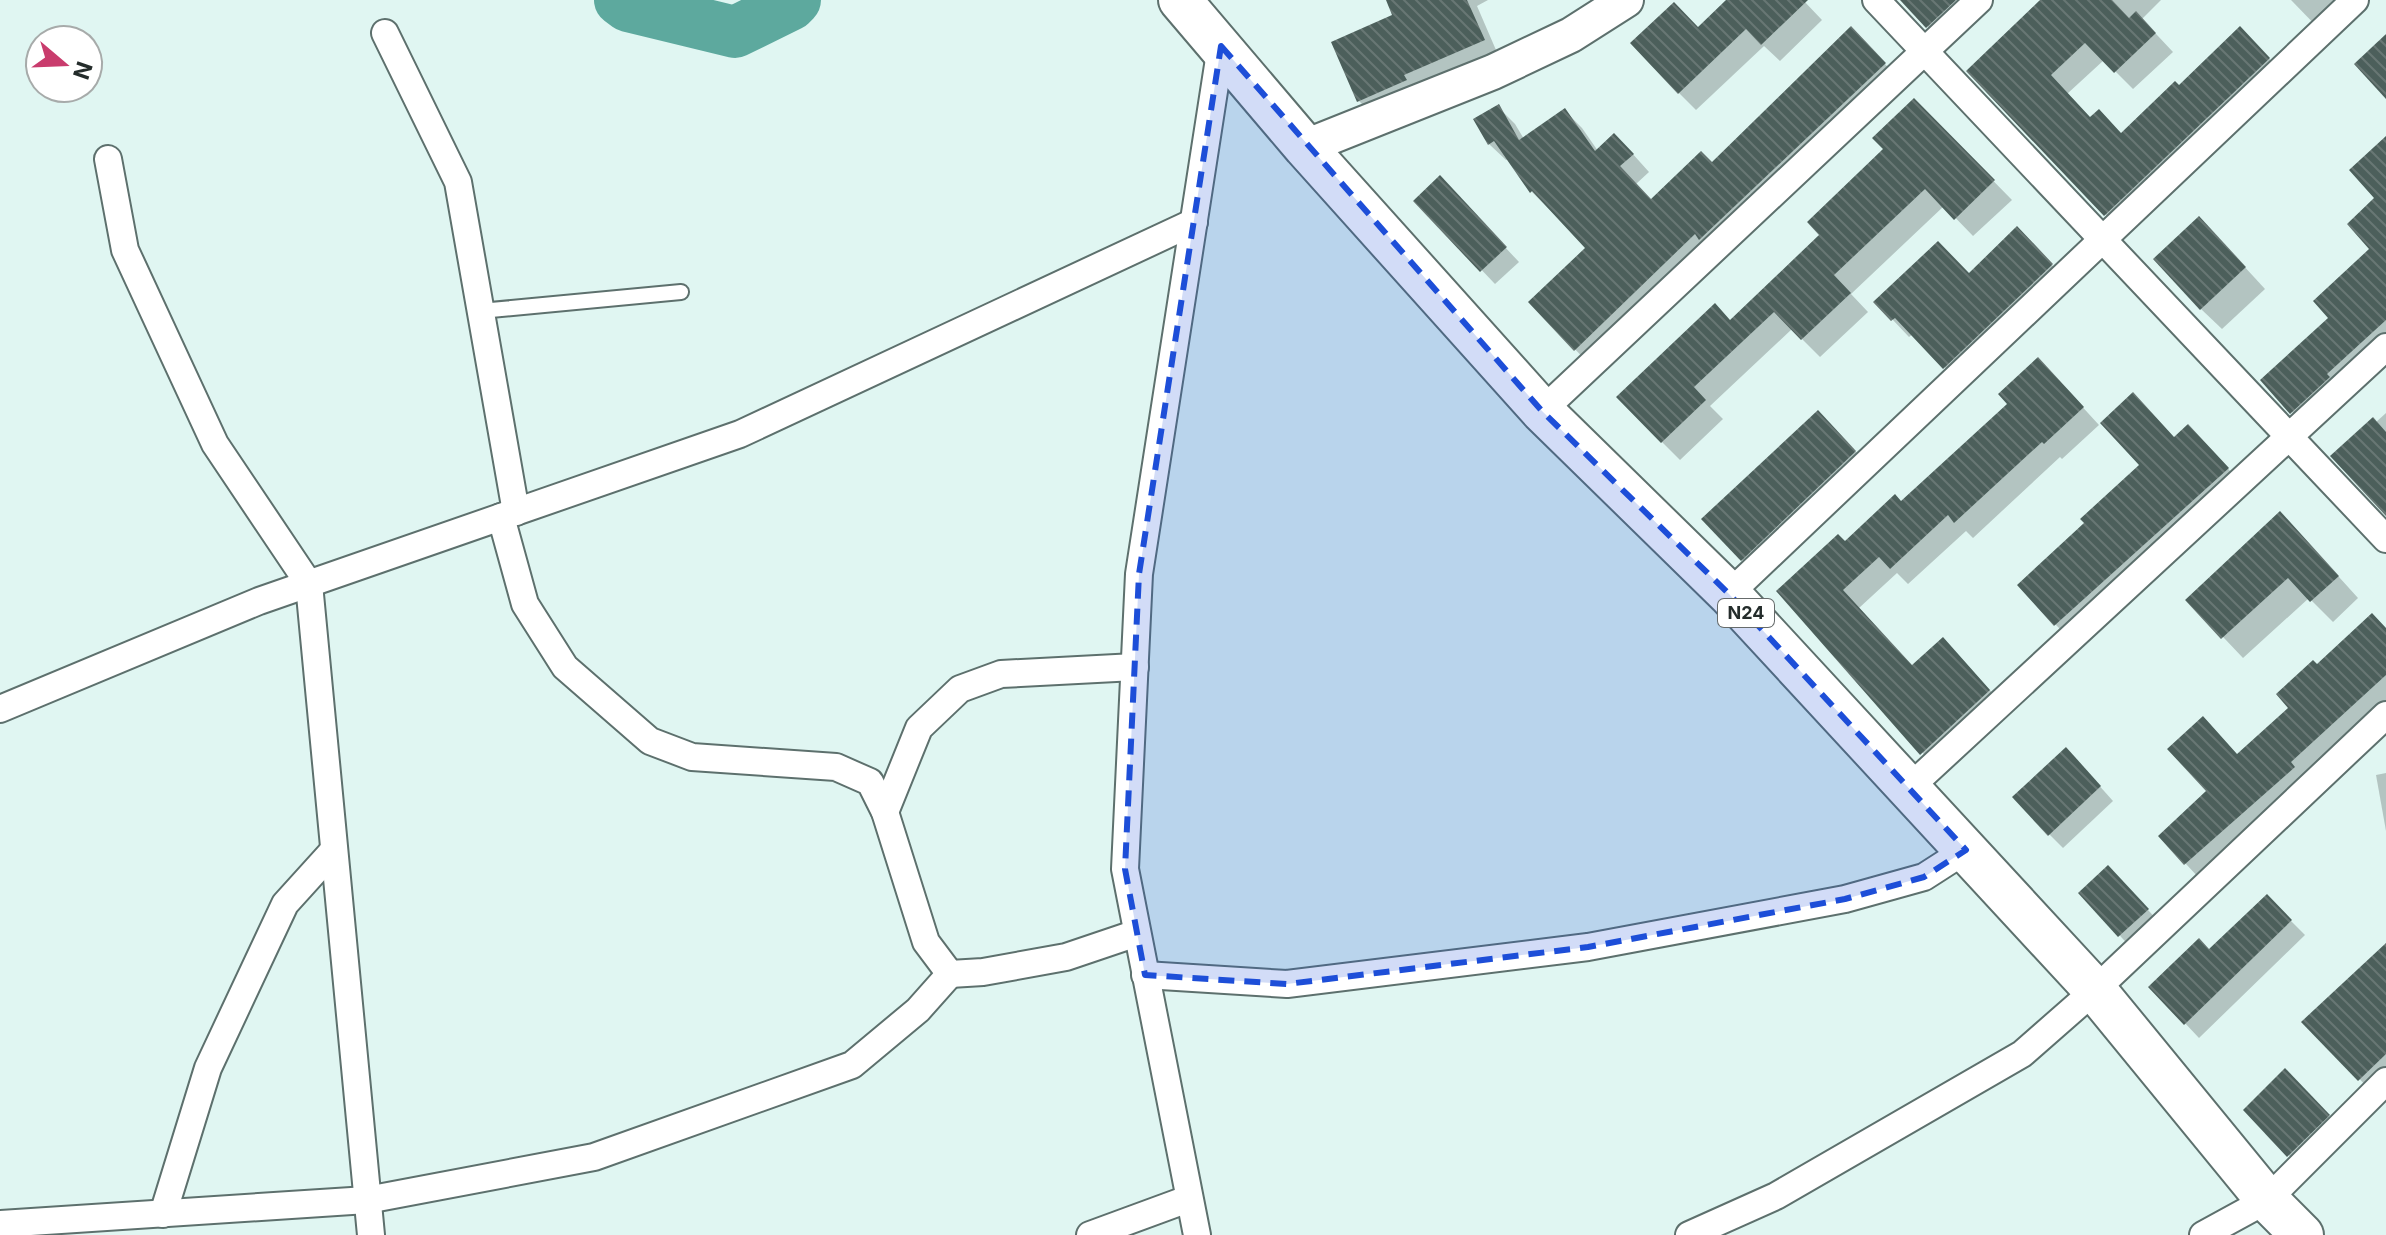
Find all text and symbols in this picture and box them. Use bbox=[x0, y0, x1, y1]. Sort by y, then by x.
north arrow bbox=[24, 24, 104, 104]
text: N bbox=[68, 58, 98, 83]
road number: N24 bbox=[1718, 599, 1774, 627]

